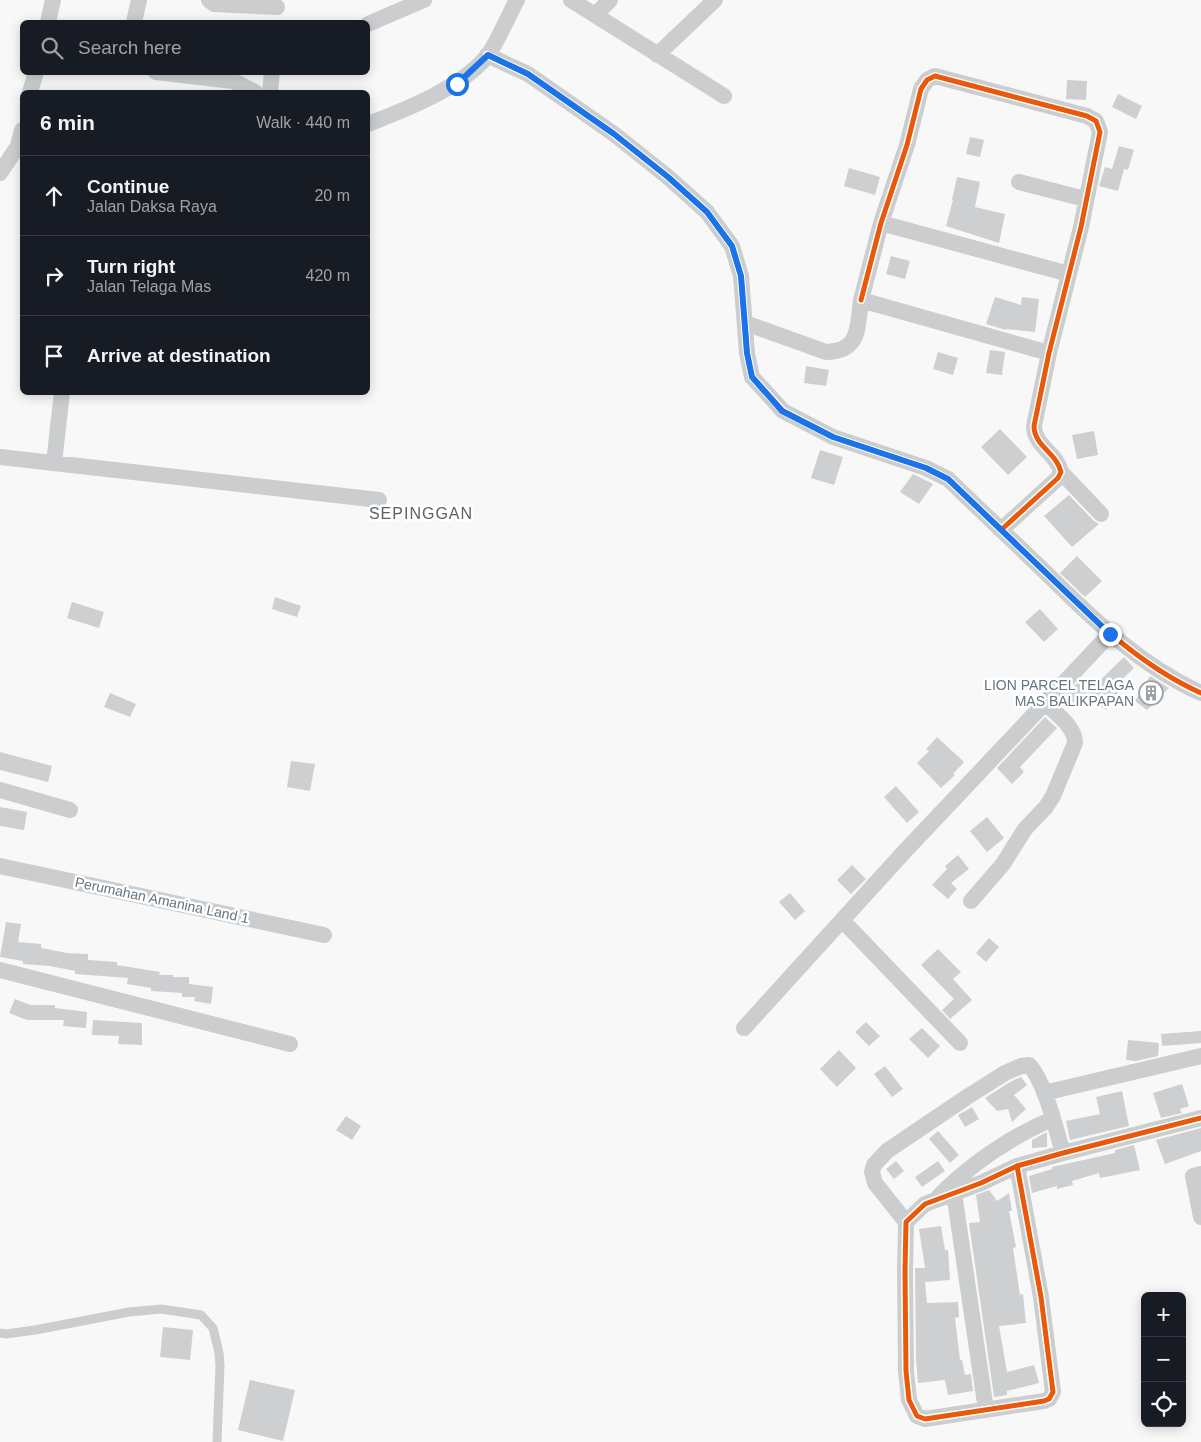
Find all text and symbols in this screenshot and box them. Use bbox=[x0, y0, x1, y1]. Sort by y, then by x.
search box bbox=[20, 20, 370, 75]
icon: search bbox=[38, 34, 66, 62]
text: Search here bbox=[78, 37, 182, 58]
route start bbox=[446, 73, 469, 96]
text: 6 min bbox=[40, 111, 95, 134]
text: Walk · 440 m bbox=[256, 114, 350, 131]
text: Continue bbox=[87, 176, 169, 197]
icon: ahead bbox=[40, 182, 68, 210]
text: 20 m bbox=[314, 187, 350, 204]
text: Jalan Daksa Raya bbox=[87, 198, 217, 215]
text: Turn right bbox=[87, 256, 175, 277]
icon: right bbox=[40, 262, 68, 290]
text: 420 m bbox=[306, 267, 350, 284]
text: Jalan Telaga Mas bbox=[87, 278, 211, 295]
icon: arrive bbox=[40, 342, 68, 370]
text: Arrive at destination bbox=[87, 345, 271, 366]
district label: SEPINGGAN bbox=[369, 505, 473, 522]
route end bbox=[1099, 623, 1122, 646]
place label: LION PARCEL TELAGA MAS BALIKPAPAN bbox=[984, 677, 1135, 709]
building icon: LION PARCEL TELAGA MAS BALIKPAPAN bbox=[1138, 680, 1164, 706]
street label: Perumahan Amanina Land 1 bbox=[74, 874, 251, 926]
map controls bbox=[1141, 1292, 1186, 1427]
button: + bbox=[1141, 1292, 1186, 1337]
button: − bbox=[1141, 1337, 1186, 1382]
button: locate bbox=[1141, 1382, 1186, 1427]

